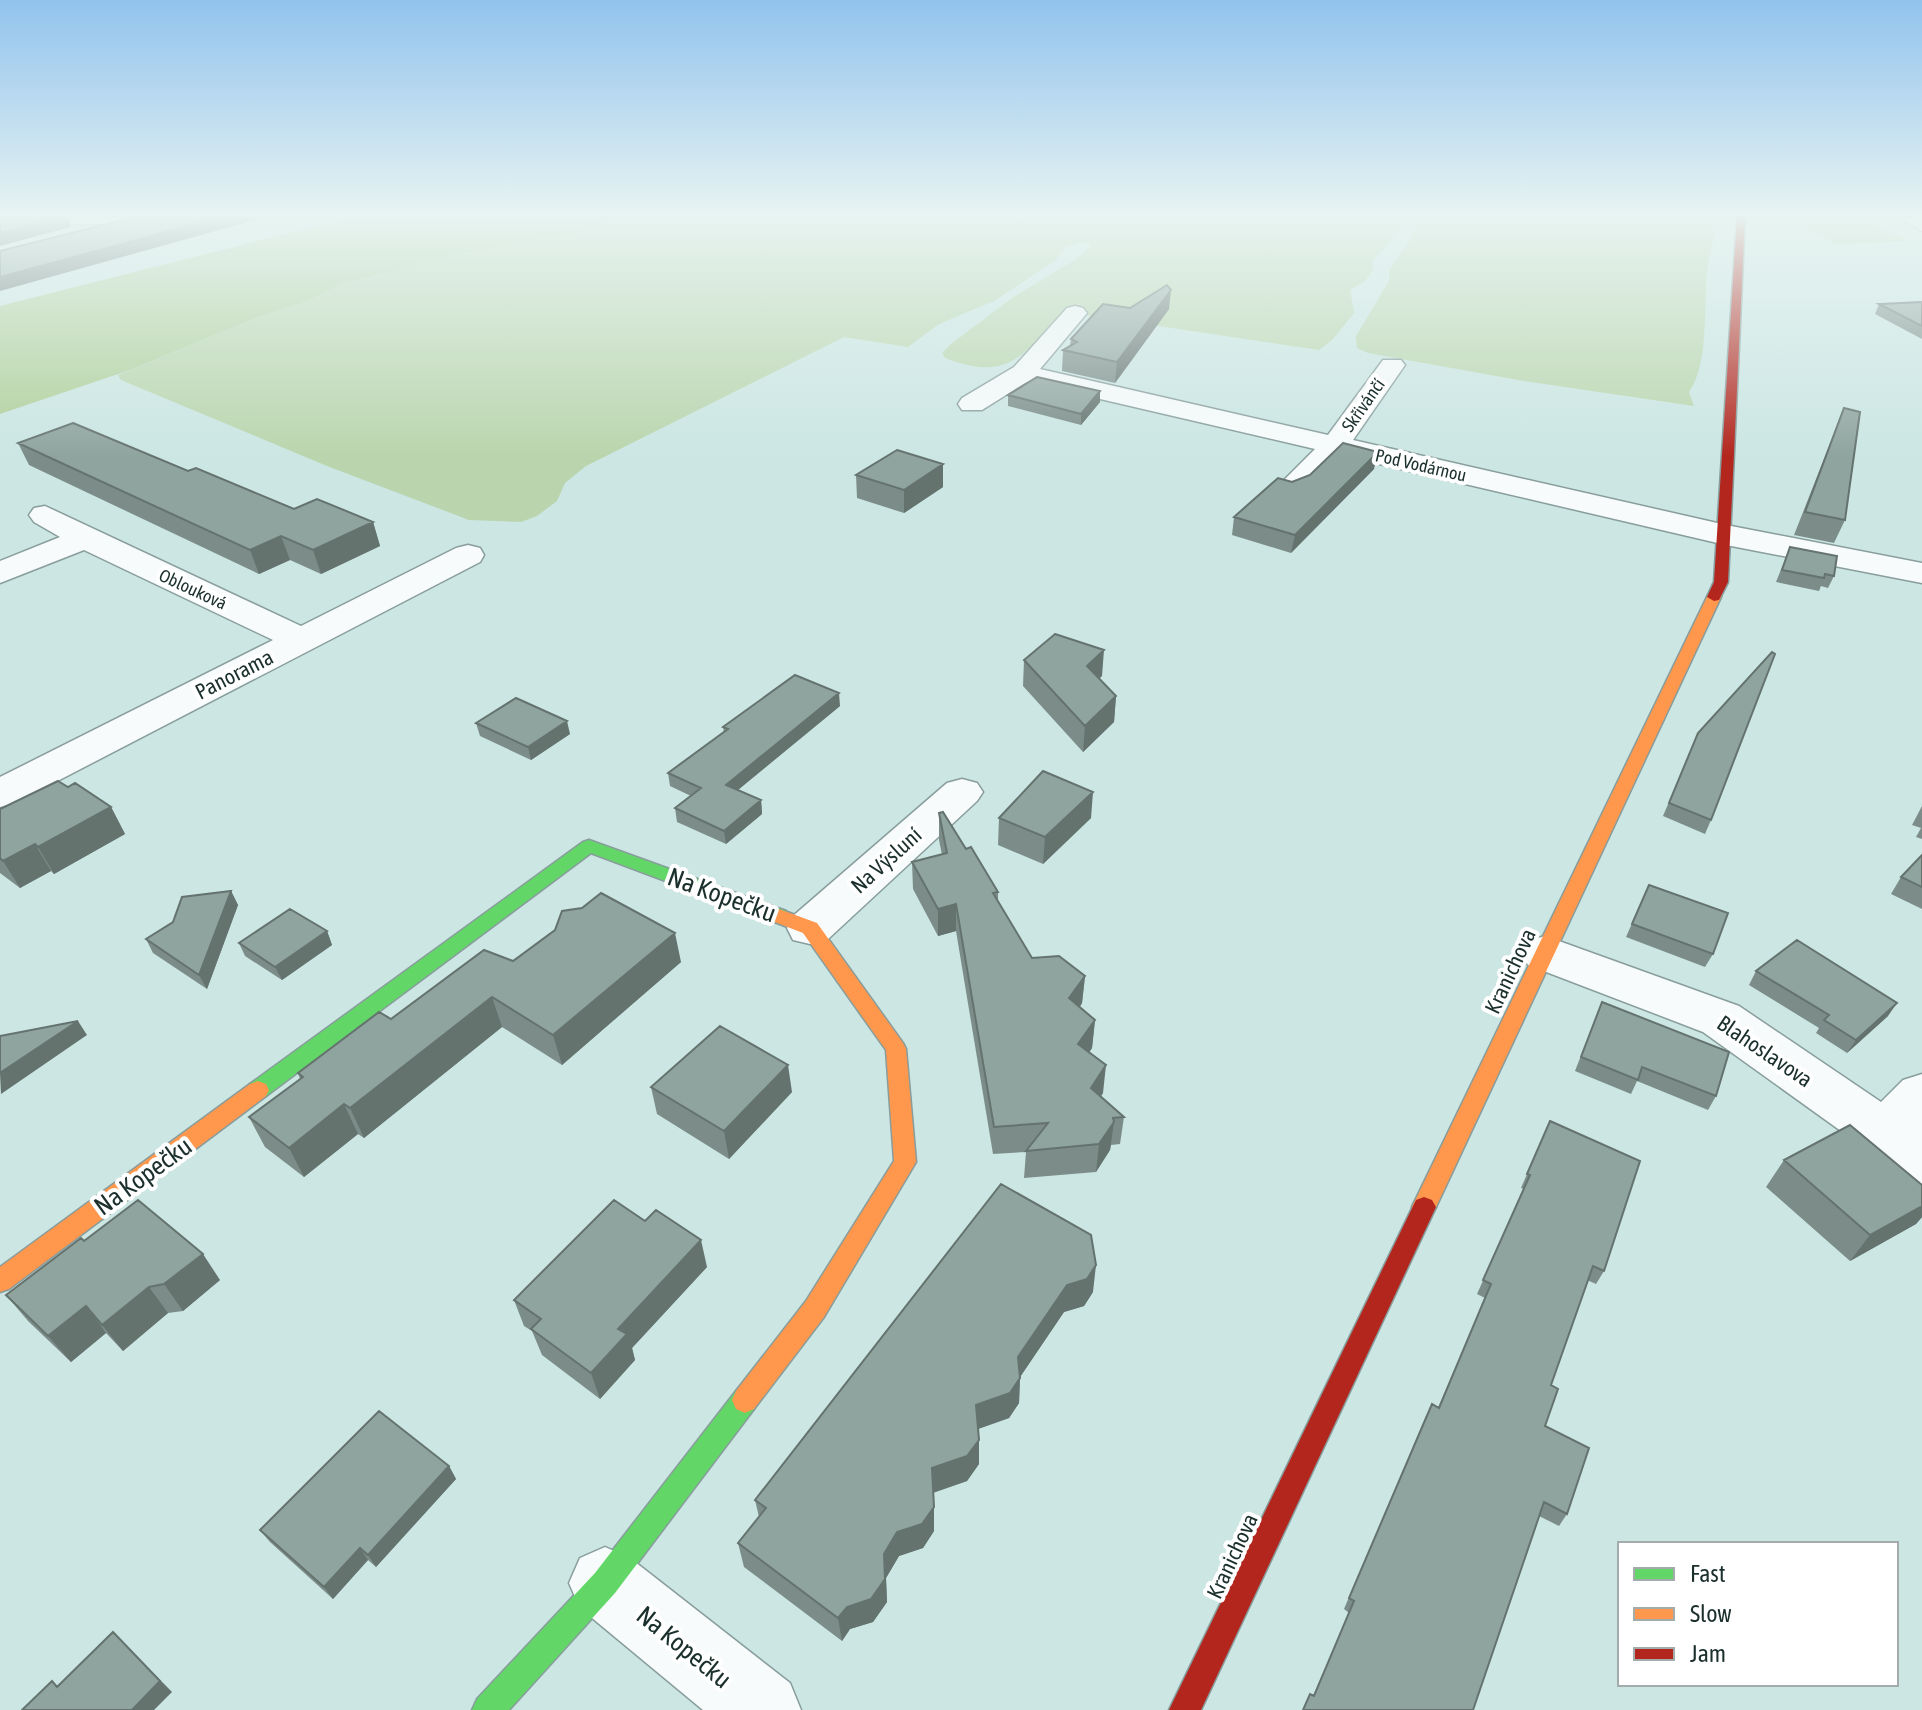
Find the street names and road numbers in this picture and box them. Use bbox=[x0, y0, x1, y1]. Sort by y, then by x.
street label: Skřivánčí bbox=[1337, 374, 1389, 436]
street label: Pod Vodárnou bbox=[1373, 444, 1469, 486]
street label: Oblouková bbox=[156, 564, 230, 614]
street label: Panorama bbox=[191, 643, 277, 705]
street label: Na Výsluní bbox=[845, 822, 927, 898]
street label: Na Kopečku bbox=[664, 862, 780, 928]
street label: Kranichova bbox=[1479, 924, 1541, 1018]
street label: Blahoslavova bbox=[1712, 1010, 1818, 1092]
street label: Na Kopečku bbox=[88, 1131, 198, 1221]
street label: Kranichova bbox=[1201, 1509, 1263, 1603]
street label: Na Kopečku bbox=[631, 1600, 737, 1694]

